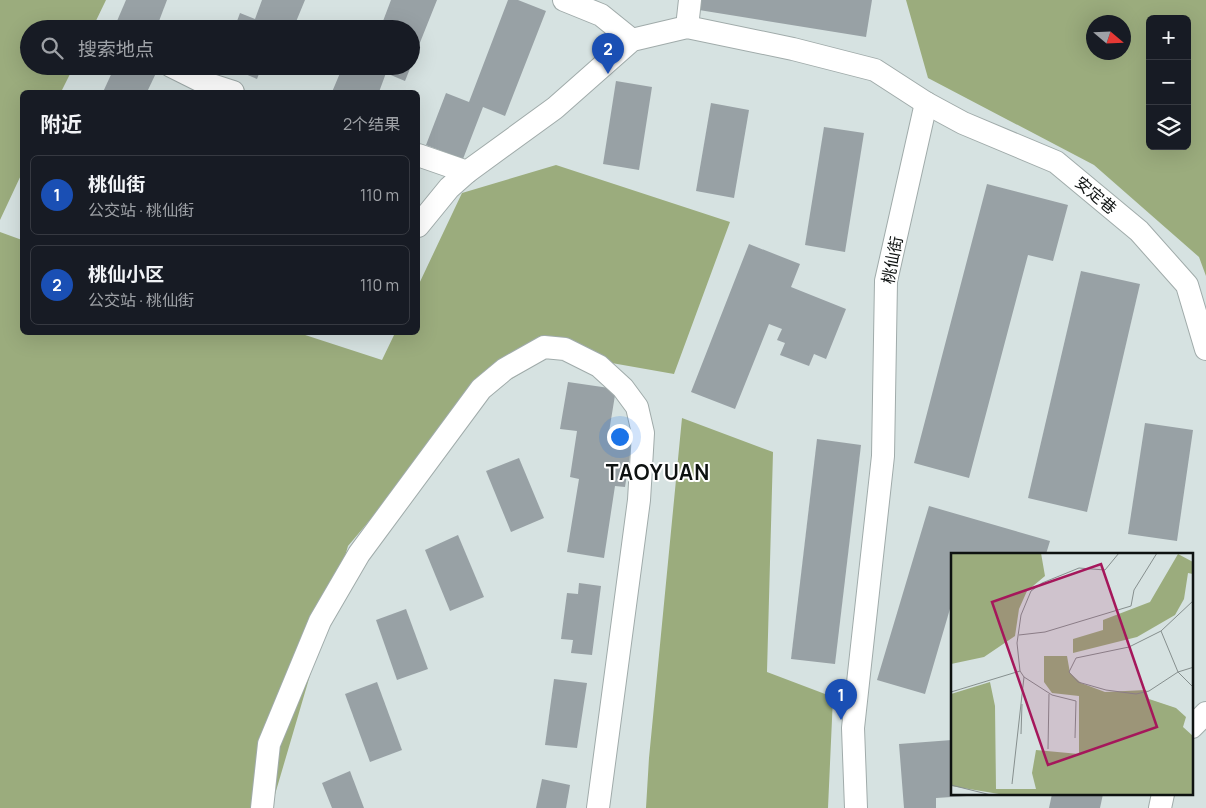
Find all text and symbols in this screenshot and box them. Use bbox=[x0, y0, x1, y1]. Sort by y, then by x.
north arrow bbox=[1086, 15, 1131, 60]
map controls bbox=[1146, 15, 1191, 150]
button: + bbox=[1146, 15, 1191, 60]
search box bbox=[20, 20, 420, 75]
pin: 2 bbox=[592, 33, 624, 74]
icon: search bbox=[38, 34, 66, 62]
text: 搜索地点 bbox=[78, 36, 154, 62]
button: − bbox=[1146, 60, 1191, 105]
button: layers bbox=[1146, 105, 1191, 150]
text: 附近 bbox=[40, 110, 82, 138]
text: 2个结果 bbox=[343, 113, 400, 135]
text: 桃仙街 bbox=[88, 171, 145, 197]
street label: 安定巷 bbox=[1071, 171, 1121, 219]
text: 1 bbox=[53, 184, 61, 206]
text: 110 m bbox=[360, 184, 399, 206]
text: 公交站 · 桃仙街 bbox=[88, 199, 194, 221]
street label: 桃仙街 bbox=[877, 234, 907, 286]
text: 桃仙小区 bbox=[88, 261, 164, 287]
text: 2 bbox=[52, 274, 62, 296]
text: 110 m bbox=[360, 274, 399, 296]
text: 公交站 · 桃仙街 bbox=[88, 289, 194, 311]
your location bbox=[607, 424, 633, 450]
district label: TAOYUAN bbox=[606, 458, 710, 486]
inset map bbox=[951, 553, 1194, 796]
pin: 1 bbox=[825, 679, 857, 720]

